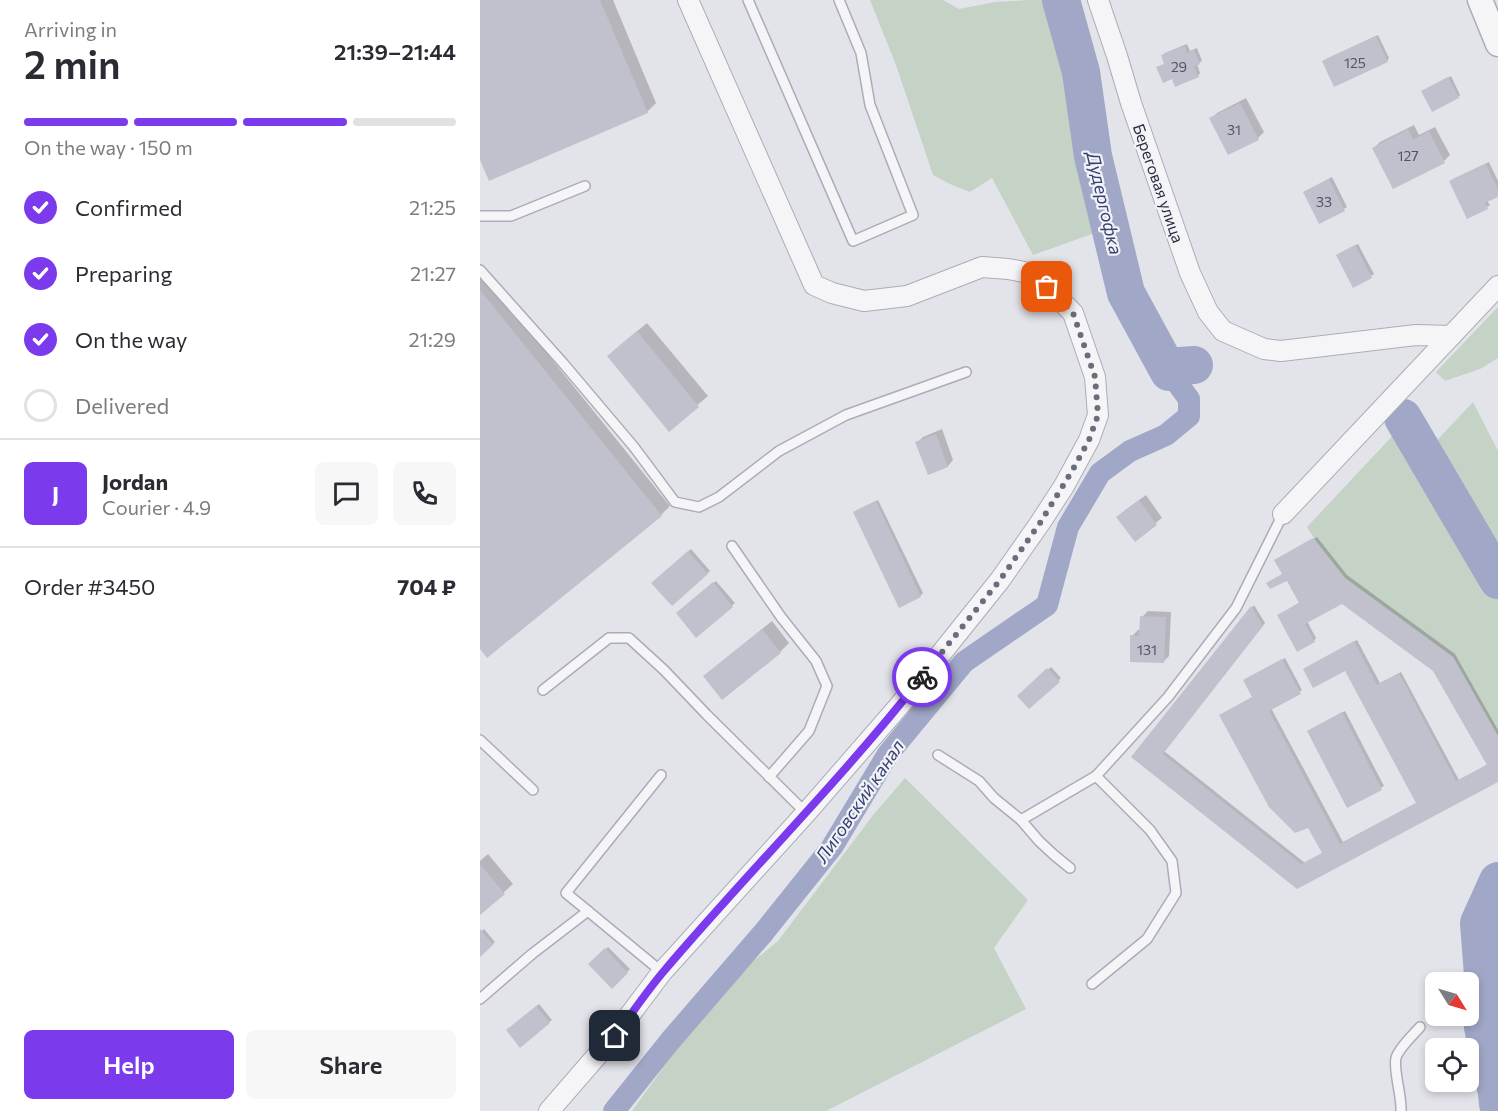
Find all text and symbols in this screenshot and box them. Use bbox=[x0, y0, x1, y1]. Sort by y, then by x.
text: Arriving in bbox=[24, 17, 117, 41]
text: 21:39–21:44 bbox=[334, 38, 456, 65]
text: 2 min bbox=[24, 39, 121, 87]
house number: 125 bbox=[1344, 54, 1366, 71]
house number: 29 bbox=[1171, 58, 1187, 75]
street label: Береговая улица bbox=[1130, 121, 1188, 245]
house number: 31 bbox=[1227, 121, 1241, 138]
text: On the way · 150 m bbox=[24, 135, 193, 159]
water label: Дудергофка bbox=[1082, 147, 1128, 257]
house number: 127 bbox=[1397, 147, 1419, 164]
icon: check bbox=[24, 191, 57, 224]
house number: 33 bbox=[1316, 193, 1332, 210]
text: Confirmed bbox=[75, 194, 182, 221]
text: 21:25 bbox=[409, 195, 456, 219]
icon: check bbox=[24, 257, 57, 290]
text: Preparing bbox=[75, 260, 172, 287]
text: 21:27 bbox=[410, 261, 456, 285]
pin bbox=[1021, 261, 1072, 312]
icon: bag bbox=[1030, 270, 1063, 303]
icon: check bbox=[24, 323, 57, 356]
text: On the way bbox=[75, 326, 187, 353]
text: 21:29 bbox=[408, 327, 456, 351]
text: Delivered bbox=[75, 392, 169, 419]
button: chat bbox=[315, 462, 378, 525]
button: phone bbox=[393, 462, 456, 525]
text: Jordan bbox=[102, 468, 168, 495]
text: J bbox=[52, 480, 59, 507]
text: Courier · 4.9 bbox=[102, 495, 211, 519]
text: Order #3450 bbox=[24, 573, 155, 600]
text: 704 ₽ bbox=[397, 573, 456, 600]
house number: 131 bbox=[1137, 641, 1157, 658]
courier bbox=[892, 647, 952, 707]
icon: bike bbox=[906, 661, 939, 694]
water label: Лиговский канал bbox=[809, 735, 908, 867]
north arrow bbox=[1425, 972, 1479, 1026]
map controls bbox=[1425, 972, 1479, 1092]
pin bbox=[589, 1010, 640, 1061]
icon: home bbox=[598, 1019, 631, 1052]
button: Help bbox=[24, 1030, 234, 1099]
button: Share bbox=[246, 1030, 456, 1099]
button: locate bbox=[1425, 1038, 1479, 1092]

